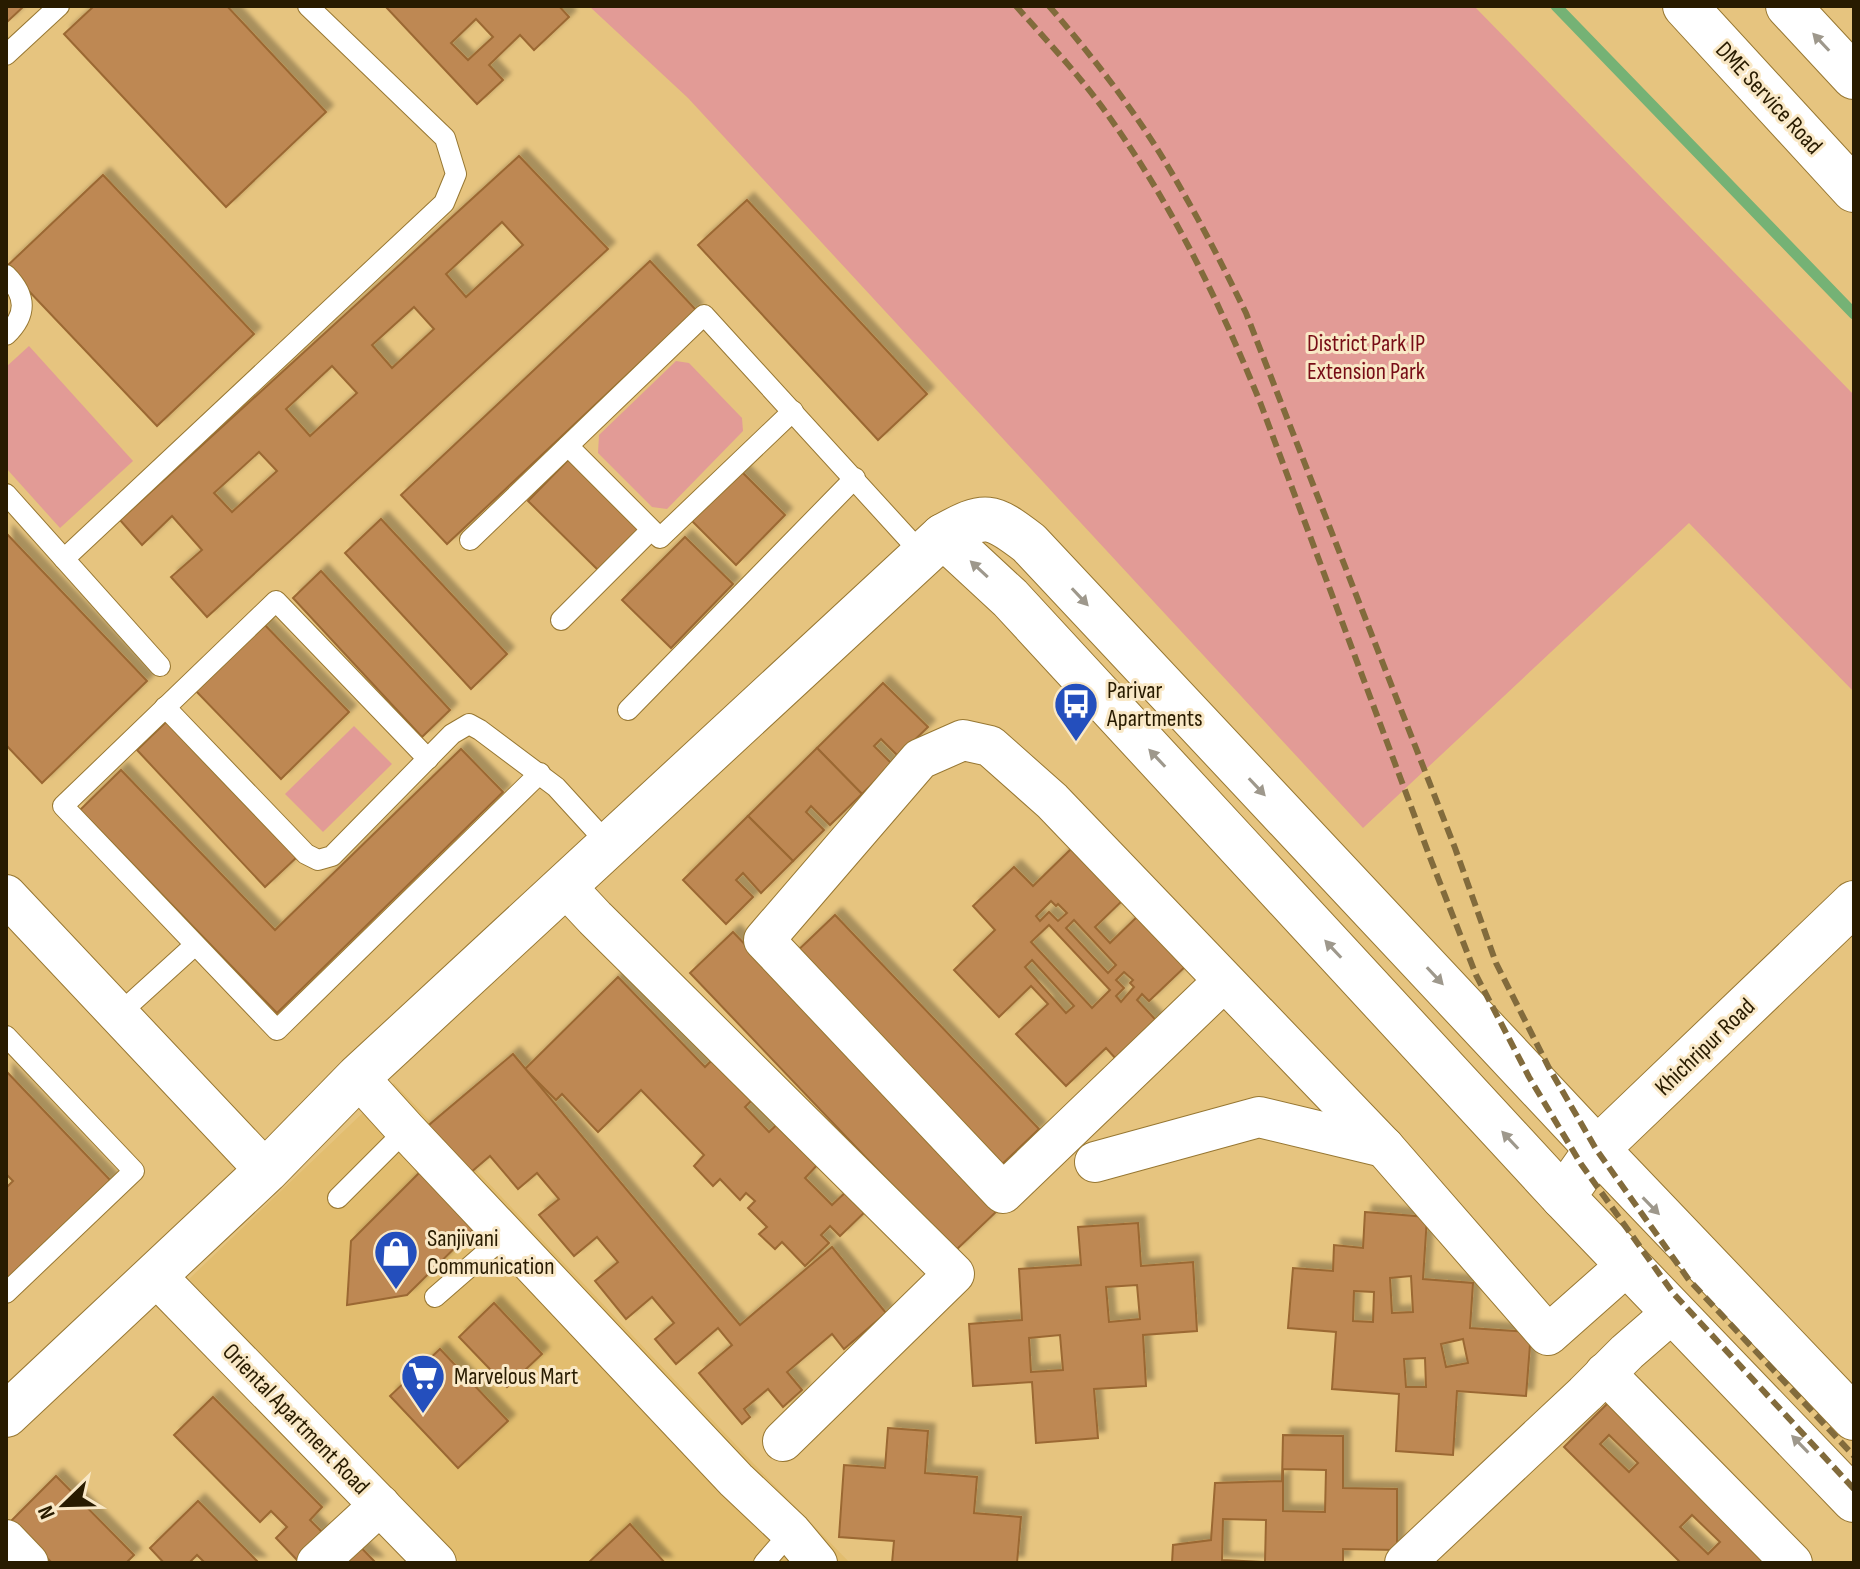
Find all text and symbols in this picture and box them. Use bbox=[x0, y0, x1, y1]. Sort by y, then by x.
one-way arrow bbox=[1812, 32, 1830, 51]
street label: DME Service Road bbox=[1709, 36, 1829, 160]
park label: District Park IP Extension Park bbox=[1307, 329, 1425, 386]
one-way arrow bbox=[969, 560, 988, 578]
one-way arrow bbox=[1070, 587, 1088, 606]
place label: Parivar Apartments bbox=[1106, 676, 1203, 733]
bus stop icon: Parivar Apartments bbox=[1052, 680, 1100, 743]
one-way arrow bbox=[1149, 748, 1167, 767]
one-way arrow bbox=[1248, 777, 1266, 796]
one-way arrow bbox=[1325, 940, 1343, 959]
one-way arrow bbox=[1426, 966, 1444, 985]
street label: Khichripur Road bbox=[1649, 992, 1761, 1102]
one-way arrow bbox=[1501, 1131, 1519, 1150]
one-way arrow bbox=[1642, 1196, 1660, 1215]
place label: Sanjivani Communication bbox=[427, 1224, 555, 1281]
shop icon: Sanjivani Communication bbox=[372, 1228, 420, 1291]
street label: Oriental Apartment Road bbox=[216, 1337, 376, 1501]
supermarket icon: Marvelous Mart bbox=[399, 1352, 447, 1415]
place label: Marvelous Mart bbox=[454, 1362, 578, 1391]
one-way arrow bbox=[1791, 1435, 1810, 1454]
north arrow bbox=[24, 1465, 104, 1545]
text: N bbox=[32, 1502, 62, 1523]

